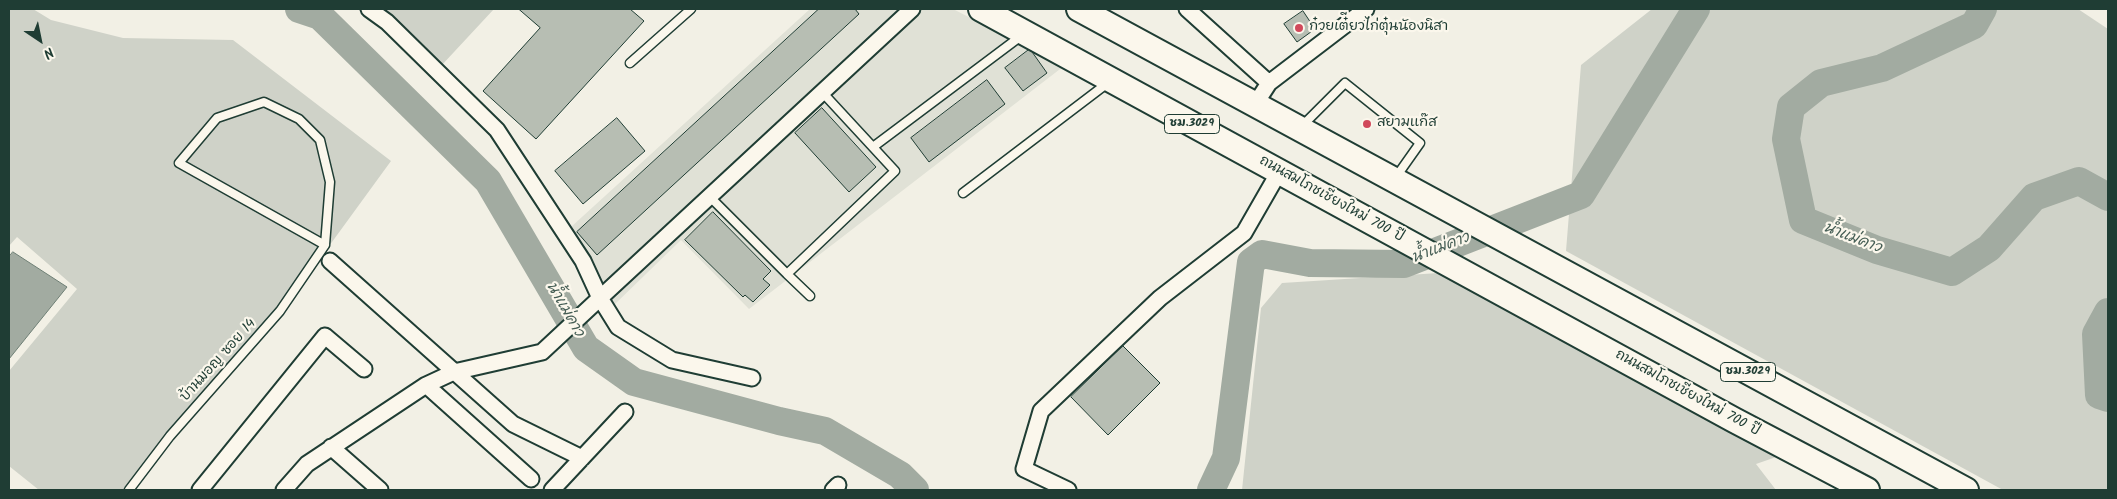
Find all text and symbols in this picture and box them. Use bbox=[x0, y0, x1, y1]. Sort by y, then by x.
north arrow bbox=[15, 15, 65, 65]
place label: ก๋วยเต๋ียวไก่ตุ๋นนัองนิสา bbox=[1309, 20, 1448, 36]
marker: ก๋วยเต๋ียวไก่ตุ๋นนัองนิสา bbox=[1293, 22, 1305, 34]
text: N bbox=[39, 41, 58, 64]
road number: ชม.3029 bbox=[1164, 115, 1220, 134]
place label: สยามแก๊ส bbox=[1377, 116, 1437, 132]
marker: สยามแก๊ส bbox=[1361, 118, 1373, 130]
street label: ถนนสมโภชเชียงใหม่ 700 ปี bbox=[1256, 153, 1406, 247]
water label: น้ำแม่คาว bbox=[1821, 220, 1883, 258]
water label: น้ำแม่คาว bbox=[1410, 230, 1472, 268]
water label: น้ำแม่คาว bbox=[541, 279, 587, 341]
street label: บ้านมอญ ซอย 14 bbox=[178, 316, 260, 406]
street label: ถนนสมโภชเชียงใหม่ 700 ปี bbox=[1612, 347, 1762, 441]
road number: ชม.3029 bbox=[1720, 362, 1776, 382]

